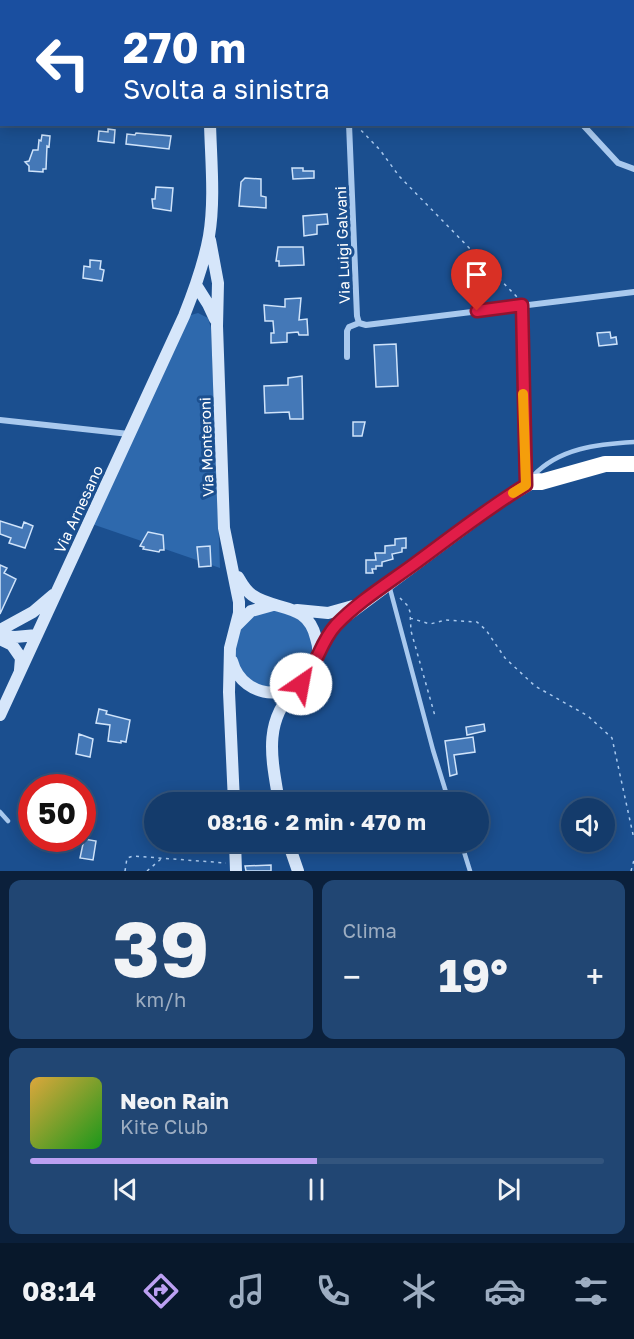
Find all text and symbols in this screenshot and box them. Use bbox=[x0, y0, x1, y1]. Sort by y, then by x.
text: 270 m bbox=[123, 22, 246, 72]
icon: left bbox=[24, 24, 102, 102]
text: Svolta a sinistra bbox=[123, 73, 330, 105]
street label: Via Luigi Galvani bbox=[331, 186, 353, 304]
pin bbox=[451, 249, 502, 311]
icon: arrive bbox=[460, 258, 493, 291]
street label: Via Monteroni bbox=[195, 397, 217, 497]
street label: Via Arnesano bbox=[50, 462, 106, 556]
position arrow bbox=[269, 652, 333, 716]
speed limit sign: 50 bbox=[18, 774, 96, 852]
map controls bbox=[561, 798, 615, 852]
button: sound bbox=[561, 798, 615, 852]
text: 08:16 · 2 min · 470 m bbox=[207, 808, 426, 835]
text: 39 bbox=[112, 901, 209, 994]
text: Clima bbox=[343, 918, 397, 942]
text: 19° bbox=[439, 948, 508, 1002]
text: − bbox=[343, 957, 361, 996]
text: + bbox=[586, 957, 604, 996]
text: km/h bbox=[135, 987, 186, 1011]
text: Neon Rain bbox=[120, 1087, 229, 1114]
text: Kite Club bbox=[120, 1114, 208, 1138]
icon: previous bbox=[109, 1173, 142, 1206]
icon: pause bbox=[300, 1173, 333, 1206]
icon: next bbox=[492, 1173, 525, 1206]
icon: directions bbox=[140, 1270, 182, 1312]
icon: music bbox=[226, 1270, 268, 1312]
icon: phone bbox=[312, 1270, 354, 1312]
icon: climate bbox=[398, 1270, 440, 1312]
icon: car bbox=[484, 1270, 526, 1312]
icon: filters bbox=[570, 1270, 612, 1312]
text: 08:14 bbox=[22, 1275, 96, 1307]

